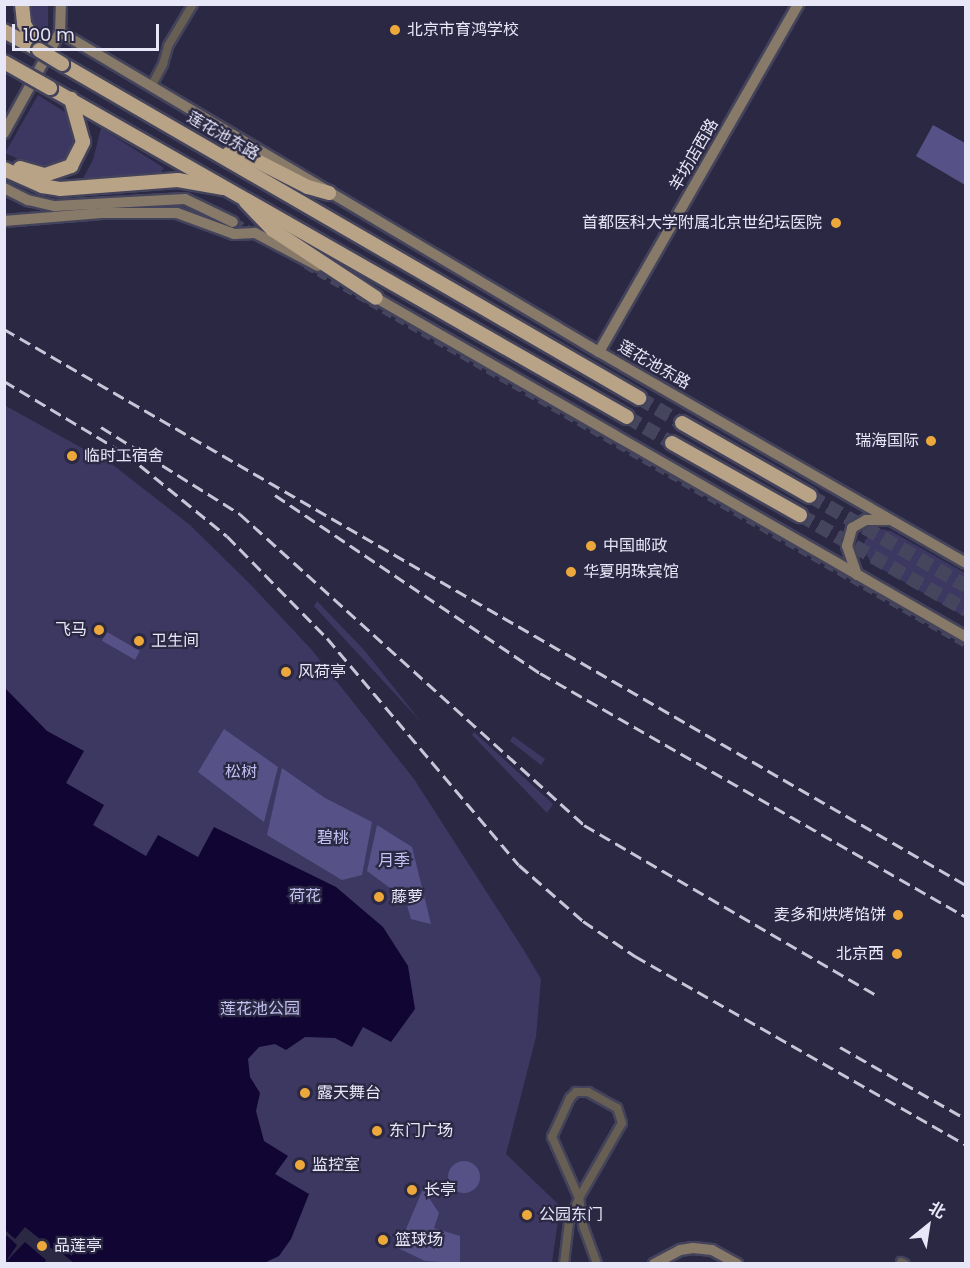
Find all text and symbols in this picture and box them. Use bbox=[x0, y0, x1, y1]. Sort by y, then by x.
scale bar bbox=[15, 12, 162, 50]
place label: 北京市育鸿学校 bbox=[407, 20, 519, 40]
text: 100 m bbox=[23, 22, 75, 47]
marker: 北京市育鸿学校 bbox=[388, 23, 402, 37]
street label: 莲花池东路 bbox=[184, 108, 262, 164]
street label: 羊坊店西路 bbox=[666, 116, 722, 194]
place label: 首都医科大学附属北京世纪坛医院 bbox=[582, 213, 822, 233]
marker: 首都医科大学附属北京世纪坛医院 bbox=[827, 214, 845, 232]
street label: 莲花池东路 bbox=[615, 337, 693, 393]
place label: 瑞海国际 bbox=[855, 431, 919, 451]
marker: 瑞海国际 bbox=[924, 434, 938, 448]
place label: 临时工宿舍 bbox=[84, 446, 164, 466]
marker: 临时工宿舍 bbox=[65, 449, 79, 463]
place label: 中国邮政 bbox=[603, 536, 667, 556]
marker: 中国邮政 bbox=[584, 539, 598, 553]
place label: 华夏明珠宾馆 bbox=[583, 562, 679, 582]
marker: 华夏明珠宾馆 bbox=[564, 565, 578, 579]
place label: 飞马 bbox=[55, 620, 87, 640]
marker: 飞马 bbox=[92, 623, 106, 637]
place label: 卫生间 bbox=[151, 631, 199, 651]
marker: 卫生间 bbox=[132, 634, 146, 648]
place label: 风荷亭 bbox=[298, 662, 346, 682]
marker: 风荷亭 bbox=[279, 665, 293, 679]
park label: 松树 bbox=[225, 762, 257, 782]
park label: 碧桃 bbox=[317, 828, 349, 848]
park label: 月季 bbox=[378, 851, 410, 871]
park label: 荷花 bbox=[289, 886, 321, 906]
place label: 藤萝 bbox=[391, 887, 423, 907]
marker: 藤萝 bbox=[372, 890, 386, 904]
place label: 麦多和烘烤馅饼 bbox=[774, 905, 886, 925]
marker: 麦多和烘烤馅饼 bbox=[891, 908, 905, 922]
place label: 北京西 bbox=[836, 944, 884, 964]
marker: 北京西 bbox=[888, 945, 906, 963]
park label: 莲花池公园 bbox=[220, 999, 300, 1019]
place label: 露天舞台 bbox=[317, 1083, 381, 1103]
marker: 露天舞台 bbox=[298, 1086, 312, 1100]
place label: 东门广场 bbox=[389, 1121, 453, 1141]
marker: 东门广场 bbox=[370, 1124, 384, 1138]
place label: 监控室 bbox=[312, 1155, 360, 1175]
marker: 监控室 bbox=[293, 1158, 307, 1172]
place label: 长亭 bbox=[424, 1180, 456, 1200]
marker: 长亭 bbox=[405, 1183, 419, 1197]
north arrow bbox=[898, 1196, 958, 1256]
text: 北 bbox=[925, 1196, 950, 1224]
place label: 公园东门 bbox=[539, 1205, 603, 1225]
marker: 公园东门 bbox=[520, 1208, 534, 1222]
place label: 篮球场 bbox=[395, 1230, 443, 1250]
marker: 篮球场 bbox=[376, 1233, 390, 1247]
place label: 品莲亭 bbox=[54, 1236, 102, 1256]
marker: 品莲亭 bbox=[35, 1239, 49, 1253]

